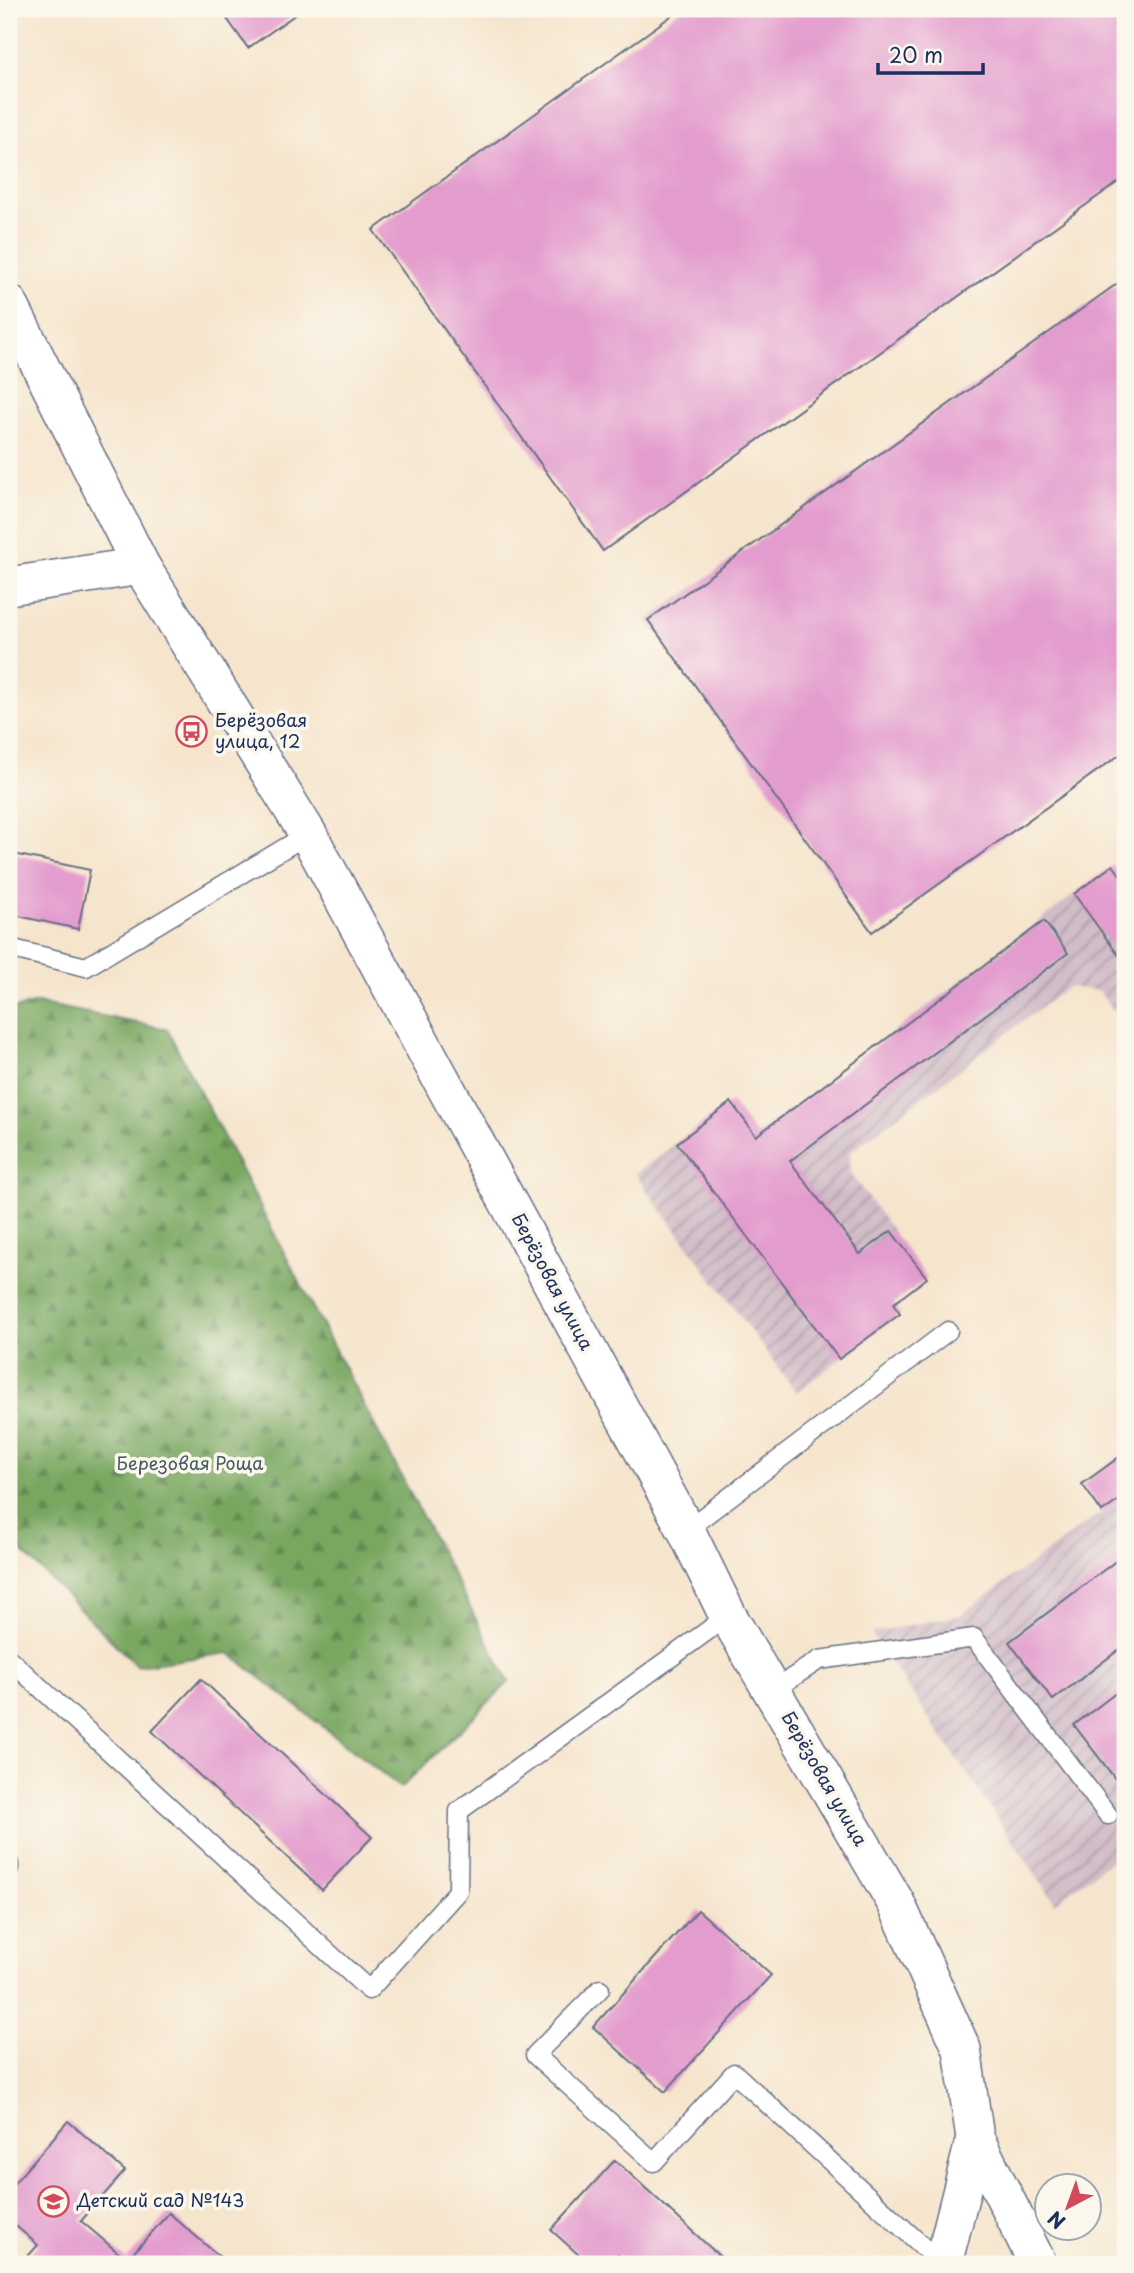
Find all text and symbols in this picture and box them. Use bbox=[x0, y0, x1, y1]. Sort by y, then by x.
scale bar bbox=[878, 32, 984, 76]
text: 20 m bbox=[889, 38, 943, 70]
place label: Берёзовая улица, 12 bbox=[215, 706, 307, 754]
bus stop icon: Берёзовая улица, 12 bbox=[175, 714, 209, 748]
street label: Берёзовая улица bbox=[506, 1208, 601, 1355]
park label: Березовая Роща bbox=[116, 1449, 264, 1476]
street label: Берёзовая улица bbox=[776, 1706, 875, 1851]
north arrow bbox=[1032, 2172, 1102, 2242]
school or university icon: Детский сад №143 bbox=[37, 2184, 71, 2218]
place label: Детский сад №143 bbox=[76, 2186, 244, 2213]
text: N bbox=[1041, 2205, 1071, 2236]

